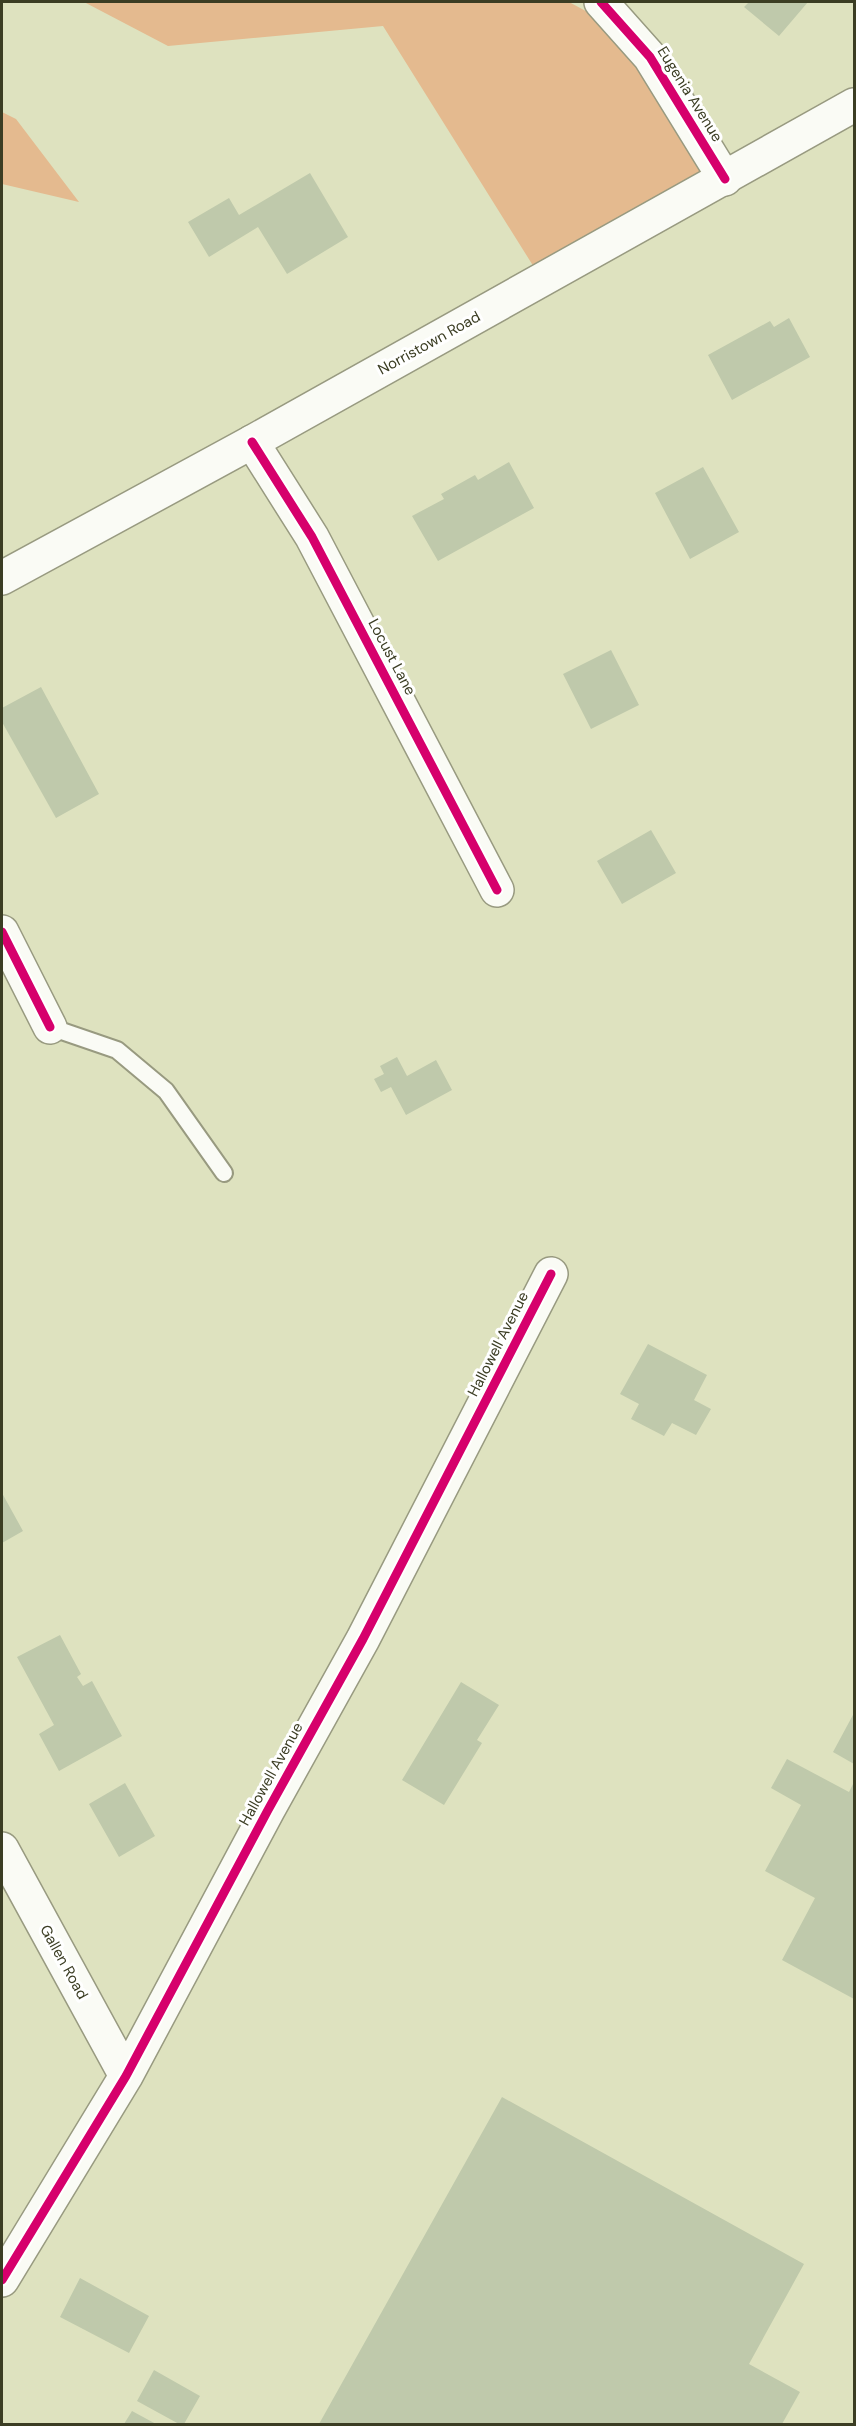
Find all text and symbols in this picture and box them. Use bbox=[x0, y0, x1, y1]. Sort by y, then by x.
street label: Eugenia Avenue bbox=[653, 42, 727, 146]
street label: Norristown Road bbox=[374, 307, 484, 379]
street label: Locust Lane bbox=[363, 615, 421, 699]
street label: Hallowell Avenue bbox=[463, 1288, 533, 1400]
street label: Hallowell Avenue bbox=[234, 1719, 308, 1829]
street label: Gallen Road bbox=[35, 1921, 93, 2003]

